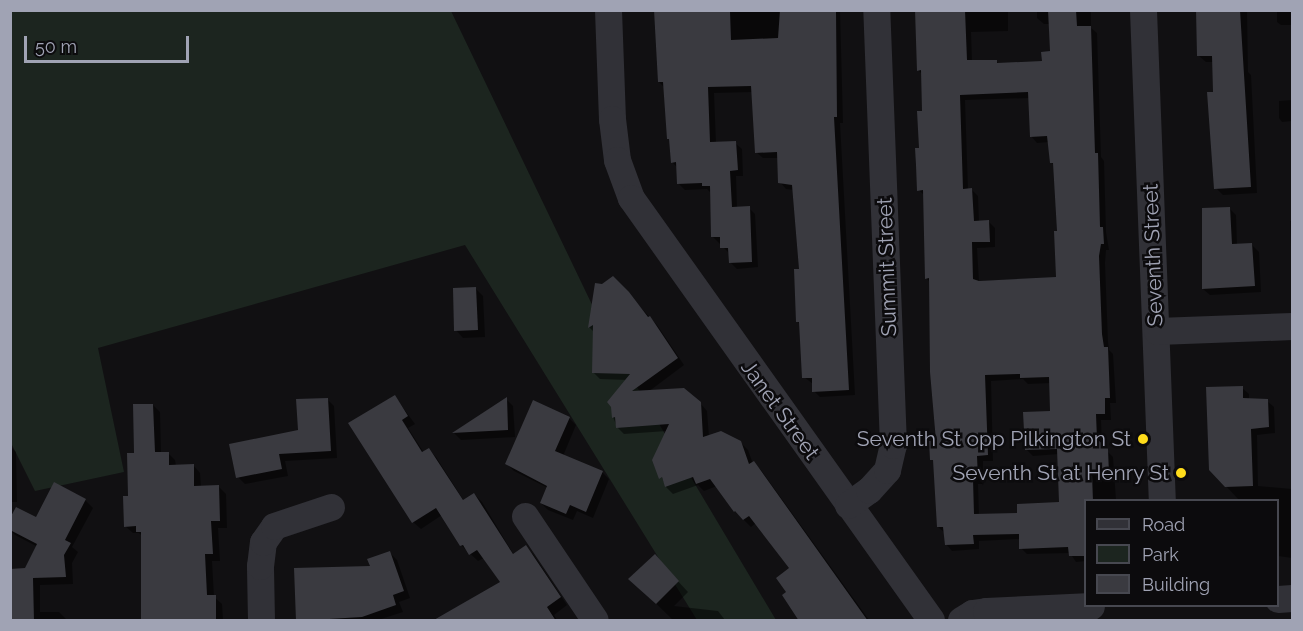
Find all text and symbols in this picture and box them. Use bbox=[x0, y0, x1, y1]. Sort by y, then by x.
scale bar bbox=[27, 24, 192, 62]
text: 50 m bbox=[35, 36, 77, 57]
street label: Seventh Street bbox=[1138, 183, 1168, 327]
street label: Summit Street bbox=[872, 197, 902, 337]
street label: Janet Street bbox=[736, 355, 824, 465]
place label: Seventh St opp Pilkington St bbox=[857, 426, 1131, 452]
marker: Seventh St opp Pilkington St bbox=[1136, 432, 1150, 446]
place label: Seventh St at Henry St bbox=[952, 460, 1169, 486]
marker: Seventh St at Henry St bbox=[1174, 466, 1188, 480]
legend bbox=[1084, 499, 1279, 607]
text: Road bbox=[1142, 514, 1185, 535]
text: Park bbox=[1142, 544, 1179, 565]
text: Building bbox=[1142, 574, 1210, 595]

